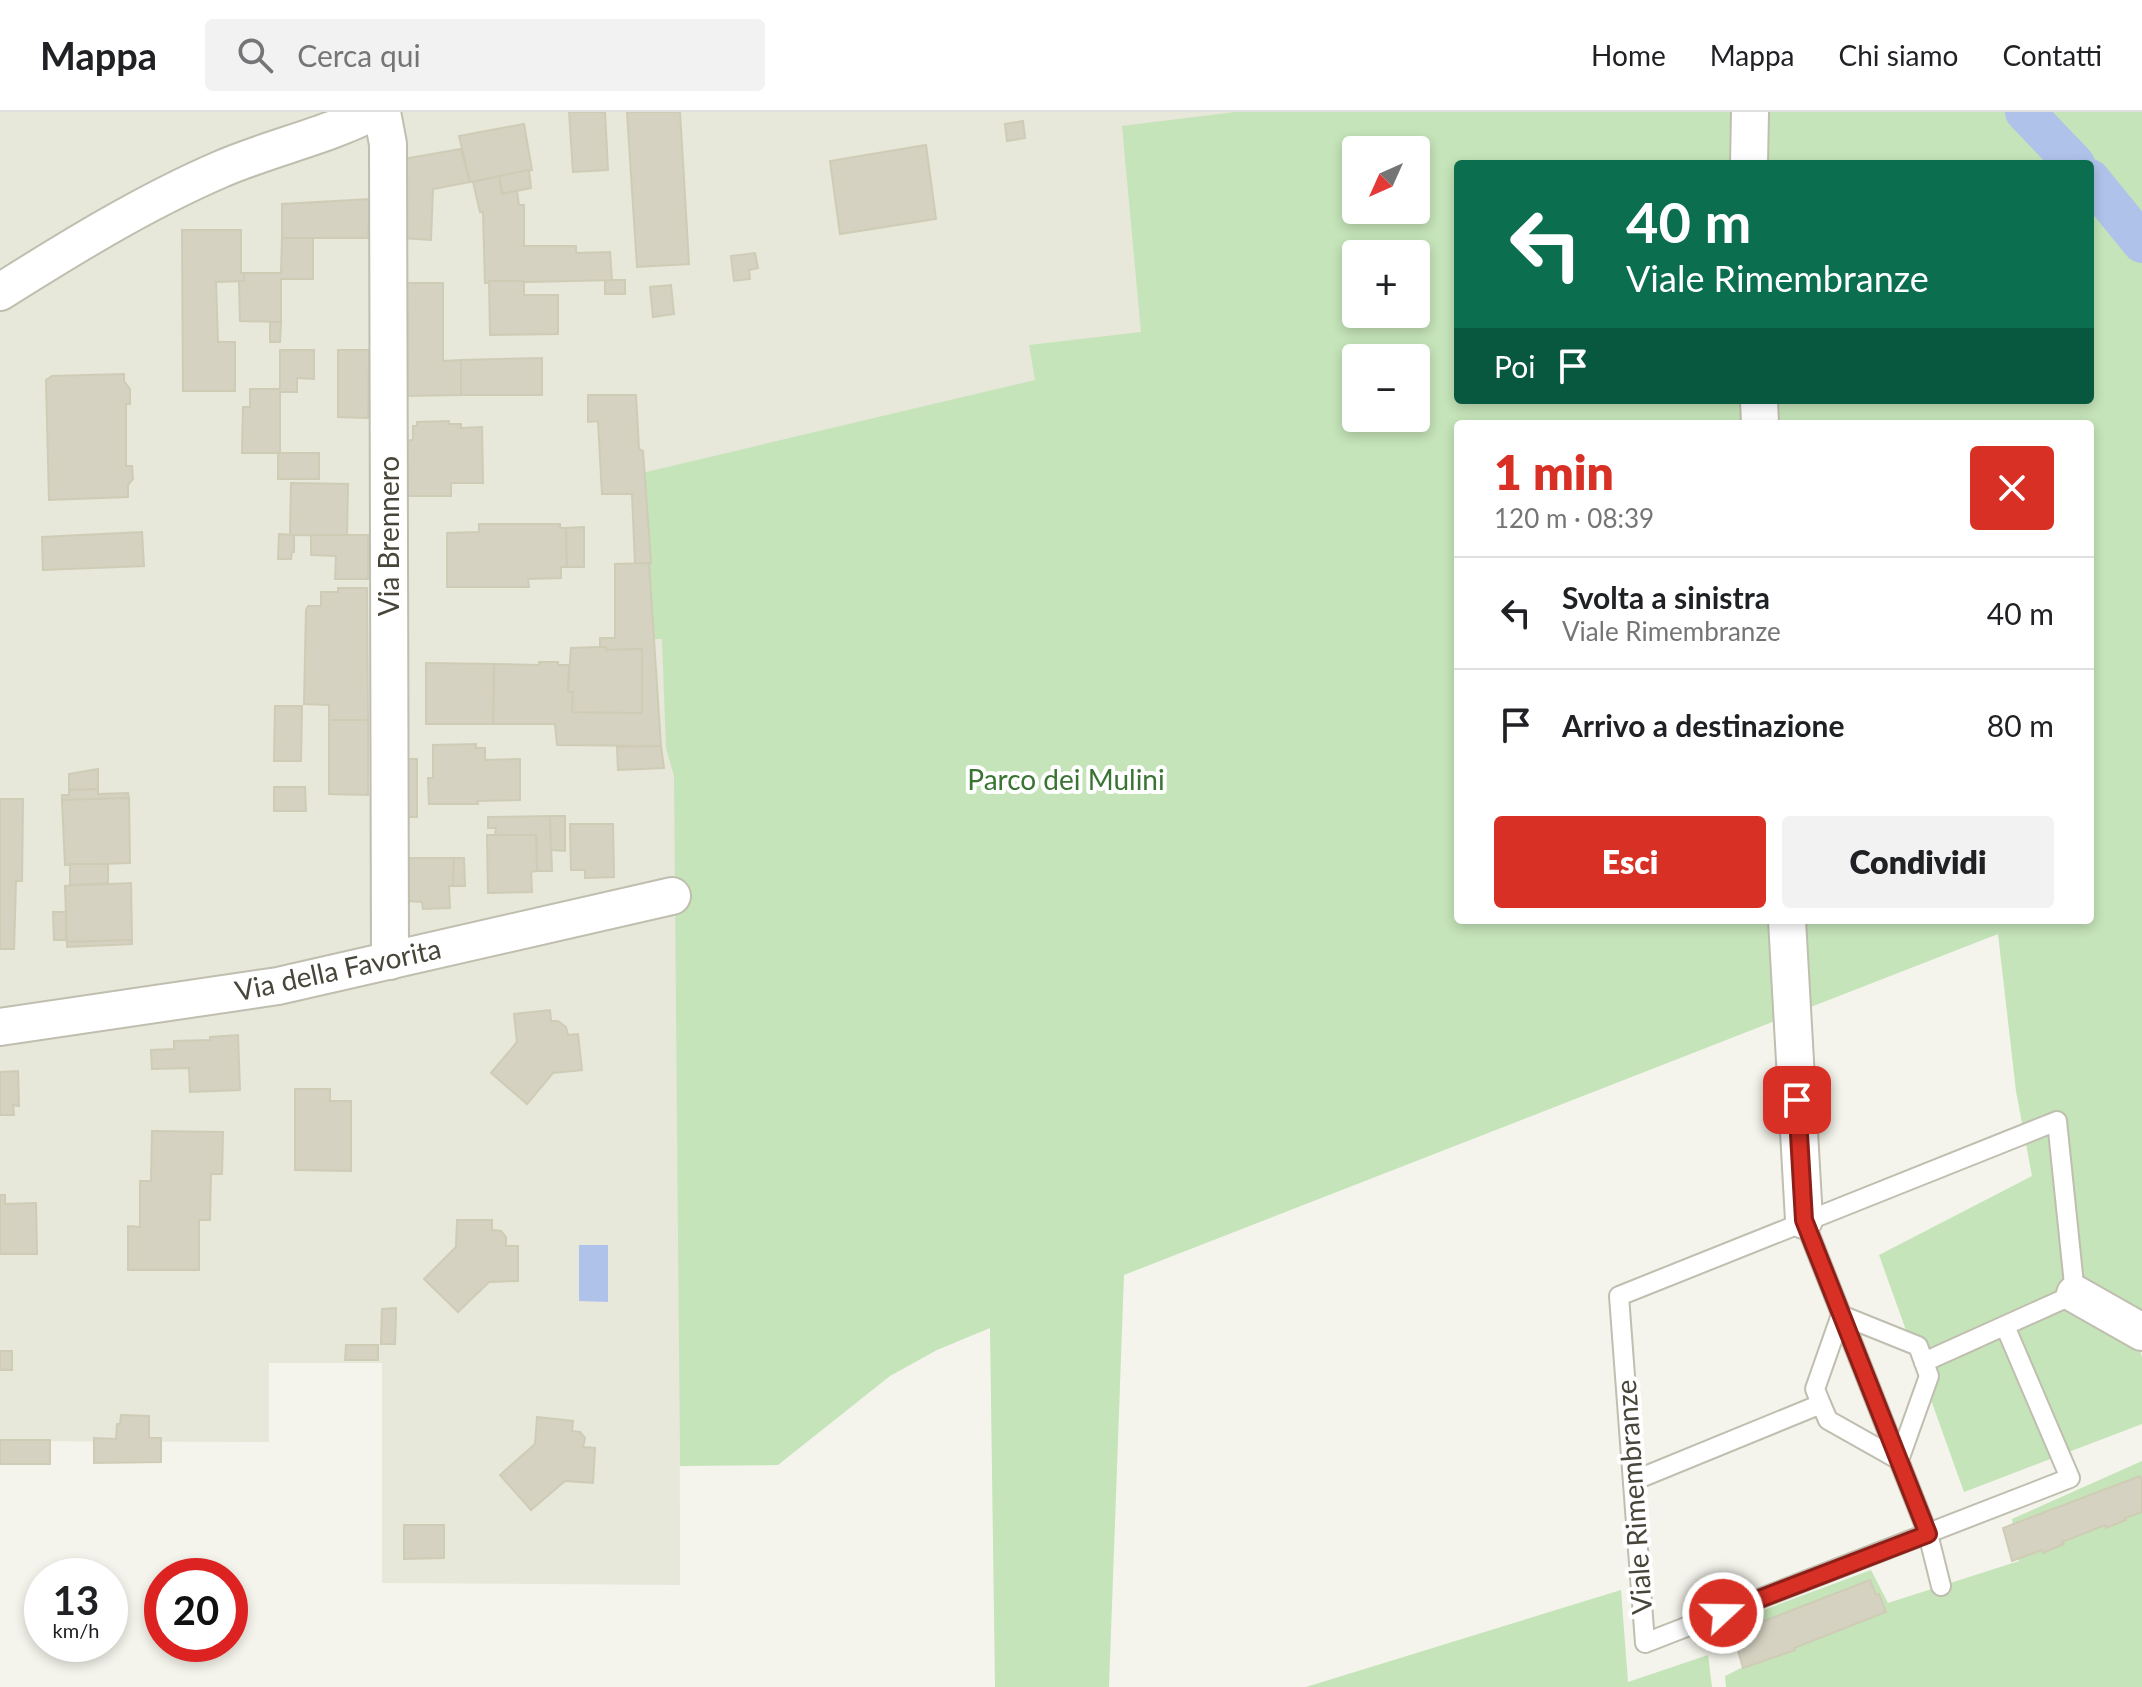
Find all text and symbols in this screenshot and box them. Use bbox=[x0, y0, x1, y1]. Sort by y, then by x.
search box bbox=[205, 19, 765, 91]
text: Mappa bbox=[40, 32, 157, 78]
icon: search bbox=[233, 33, 277, 77]
text: Cerca qui bbox=[297, 37, 421, 73]
text: Home bbox=[1591, 38, 1666, 72]
text: Mappa bbox=[1710, 38, 1795, 72]
text: Chi siamo bbox=[1839, 38, 1958, 72]
text: Contatti bbox=[2002, 38, 2102, 72]
north arrow bbox=[1342, 136, 1430, 224]
map controls bbox=[1342, 136, 1430, 432]
text: 40 m bbox=[1626, 188, 1751, 255]
icon: left bbox=[1494, 192, 1598, 296]
button: + bbox=[1342, 240, 1430, 328]
text: Viale Rimembranze bbox=[1626, 256, 1929, 300]
button: − bbox=[1342, 344, 1430, 432]
icon: arrive bbox=[1551, 344, 1595, 388]
text: Poi bbox=[1494, 348, 1535, 384]
text: 1 min bbox=[1494, 443, 1614, 500]
button: close bbox=[1970, 446, 2054, 530]
street label: Via Brennero bbox=[371, 456, 405, 616]
text: 120 m · 08:39 bbox=[1494, 502, 1654, 534]
text: Svolta a sinistra bbox=[1562, 579, 1770, 615]
icon: left bbox=[1494, 591, 1538, 635]
text: 40 m bbox=[1987, 595, 2054, 631]
text: Viale Rimembranze bbox=[1562, 615, 1781, 647]
icon: arrive bbox=[1494, 703, 1538, 747]
text: Arrivo a destinazione bbox=[1562, 707, 1844, 743]
text: 80 m bbox=[1987, 707, 2054, 743]
park label: Parco dei Mulini bbox=[967, 762, 1165, 796]
button: Esci bbox=[1494, 816, 1766, 908]
button: Condividi bbox=[1782, 816, 2054, 908]
street label: Via della Favorita bbox=[232, 931, 444, 1007]
pin bbox=[1763, 1066, 1831, 1134]
icon: arrive bbox=[1775, 1078, 1819, 1122]
street label: Viale Rimembranze bbox=[1608, 1378, 1658, 1616]
speed limit sign: 20 bbox=[144, 1558, 248, 1662]
position arrow bbox=[1681, 1571, 1765, 1655]
text: 13 bbox=[53, 1576, 99, 1624]
text: km/h bbox=[53, 1618, 99, 1642]

